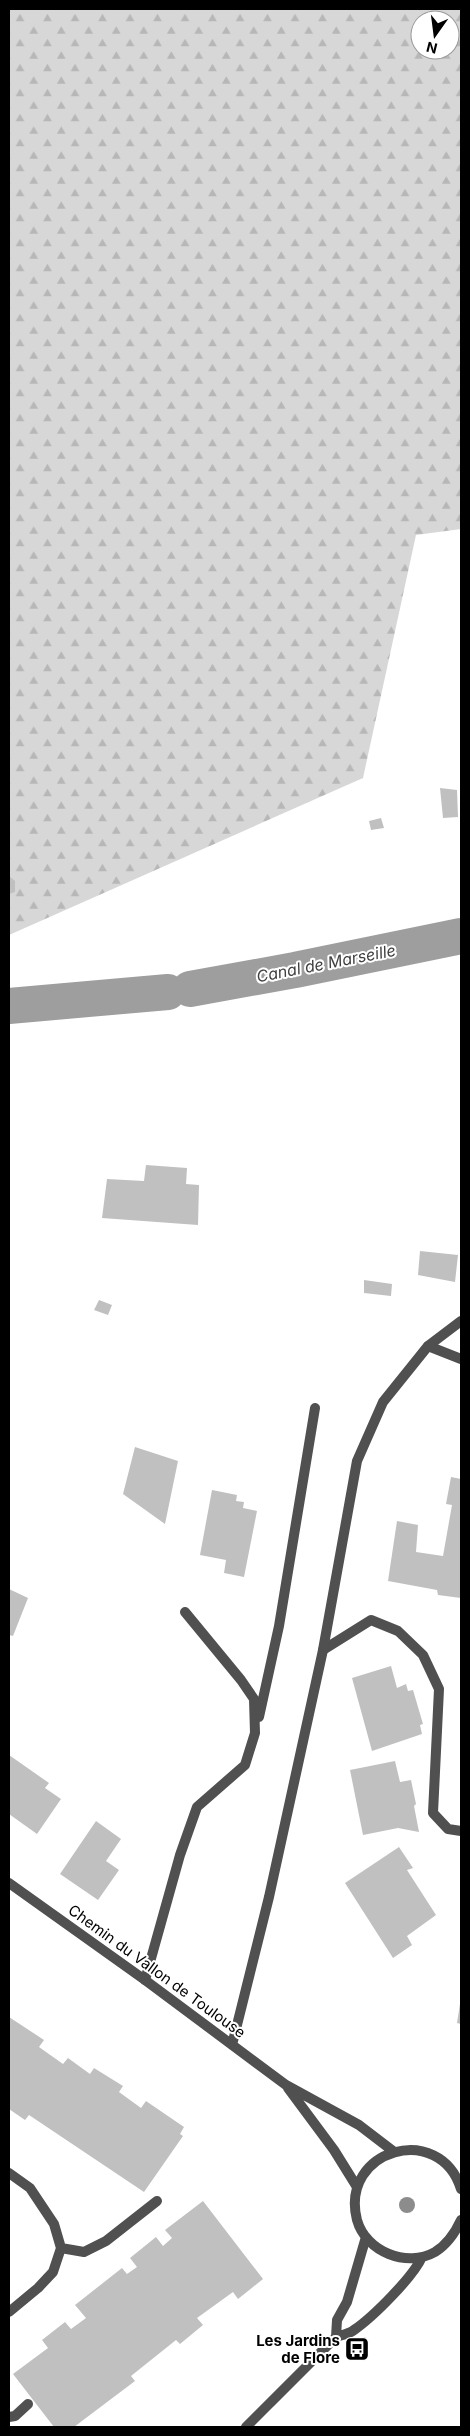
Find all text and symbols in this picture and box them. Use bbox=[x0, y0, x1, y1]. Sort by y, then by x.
north arrow bbox=[410, 10, 460, 60]
text: N bbox=[425, 39, 439, 58]
water label: Canal de Marseille bbox=[255, 940, 397, 986]
street label: Chemin du Vallon de Toulouse bbox=[65, 1900, 249, 2042]
place label: Les Jardins de Flore bbox=[256, 2331, 340, 2367]
bus stop icon: Les Jardins de Flore bbox=[344, 2336, 370, 2362]

